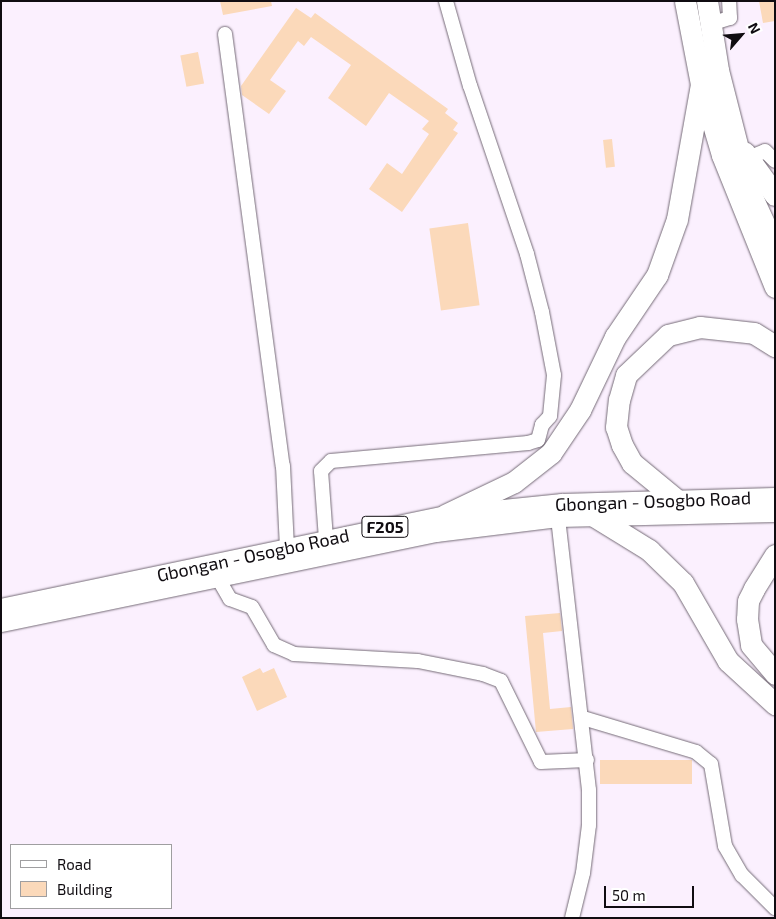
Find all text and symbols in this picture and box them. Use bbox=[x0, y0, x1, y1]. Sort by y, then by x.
north arrow bbox=[716, 10, 766, 60]
text: N bbox=[745, 20, 765, 36]
street label: Gbongan - Osogbo Road bbox=[555, 487, 751, 515]
road number: F205 bbox=[361, 514, 409, 540]
street label: Gbongan - Osogbo Road bbox=[155, 524, 351, 586]
legend bbox=[10, 844, 172, 909]
text: Road bbox=[57, 855, 92, 873]
scale bar bbox=[606, 876, 696, 908]
text: Building bbox=[57, 880, 112, 898]
text: 50 m bbox=[612, 886, 646, 904]

